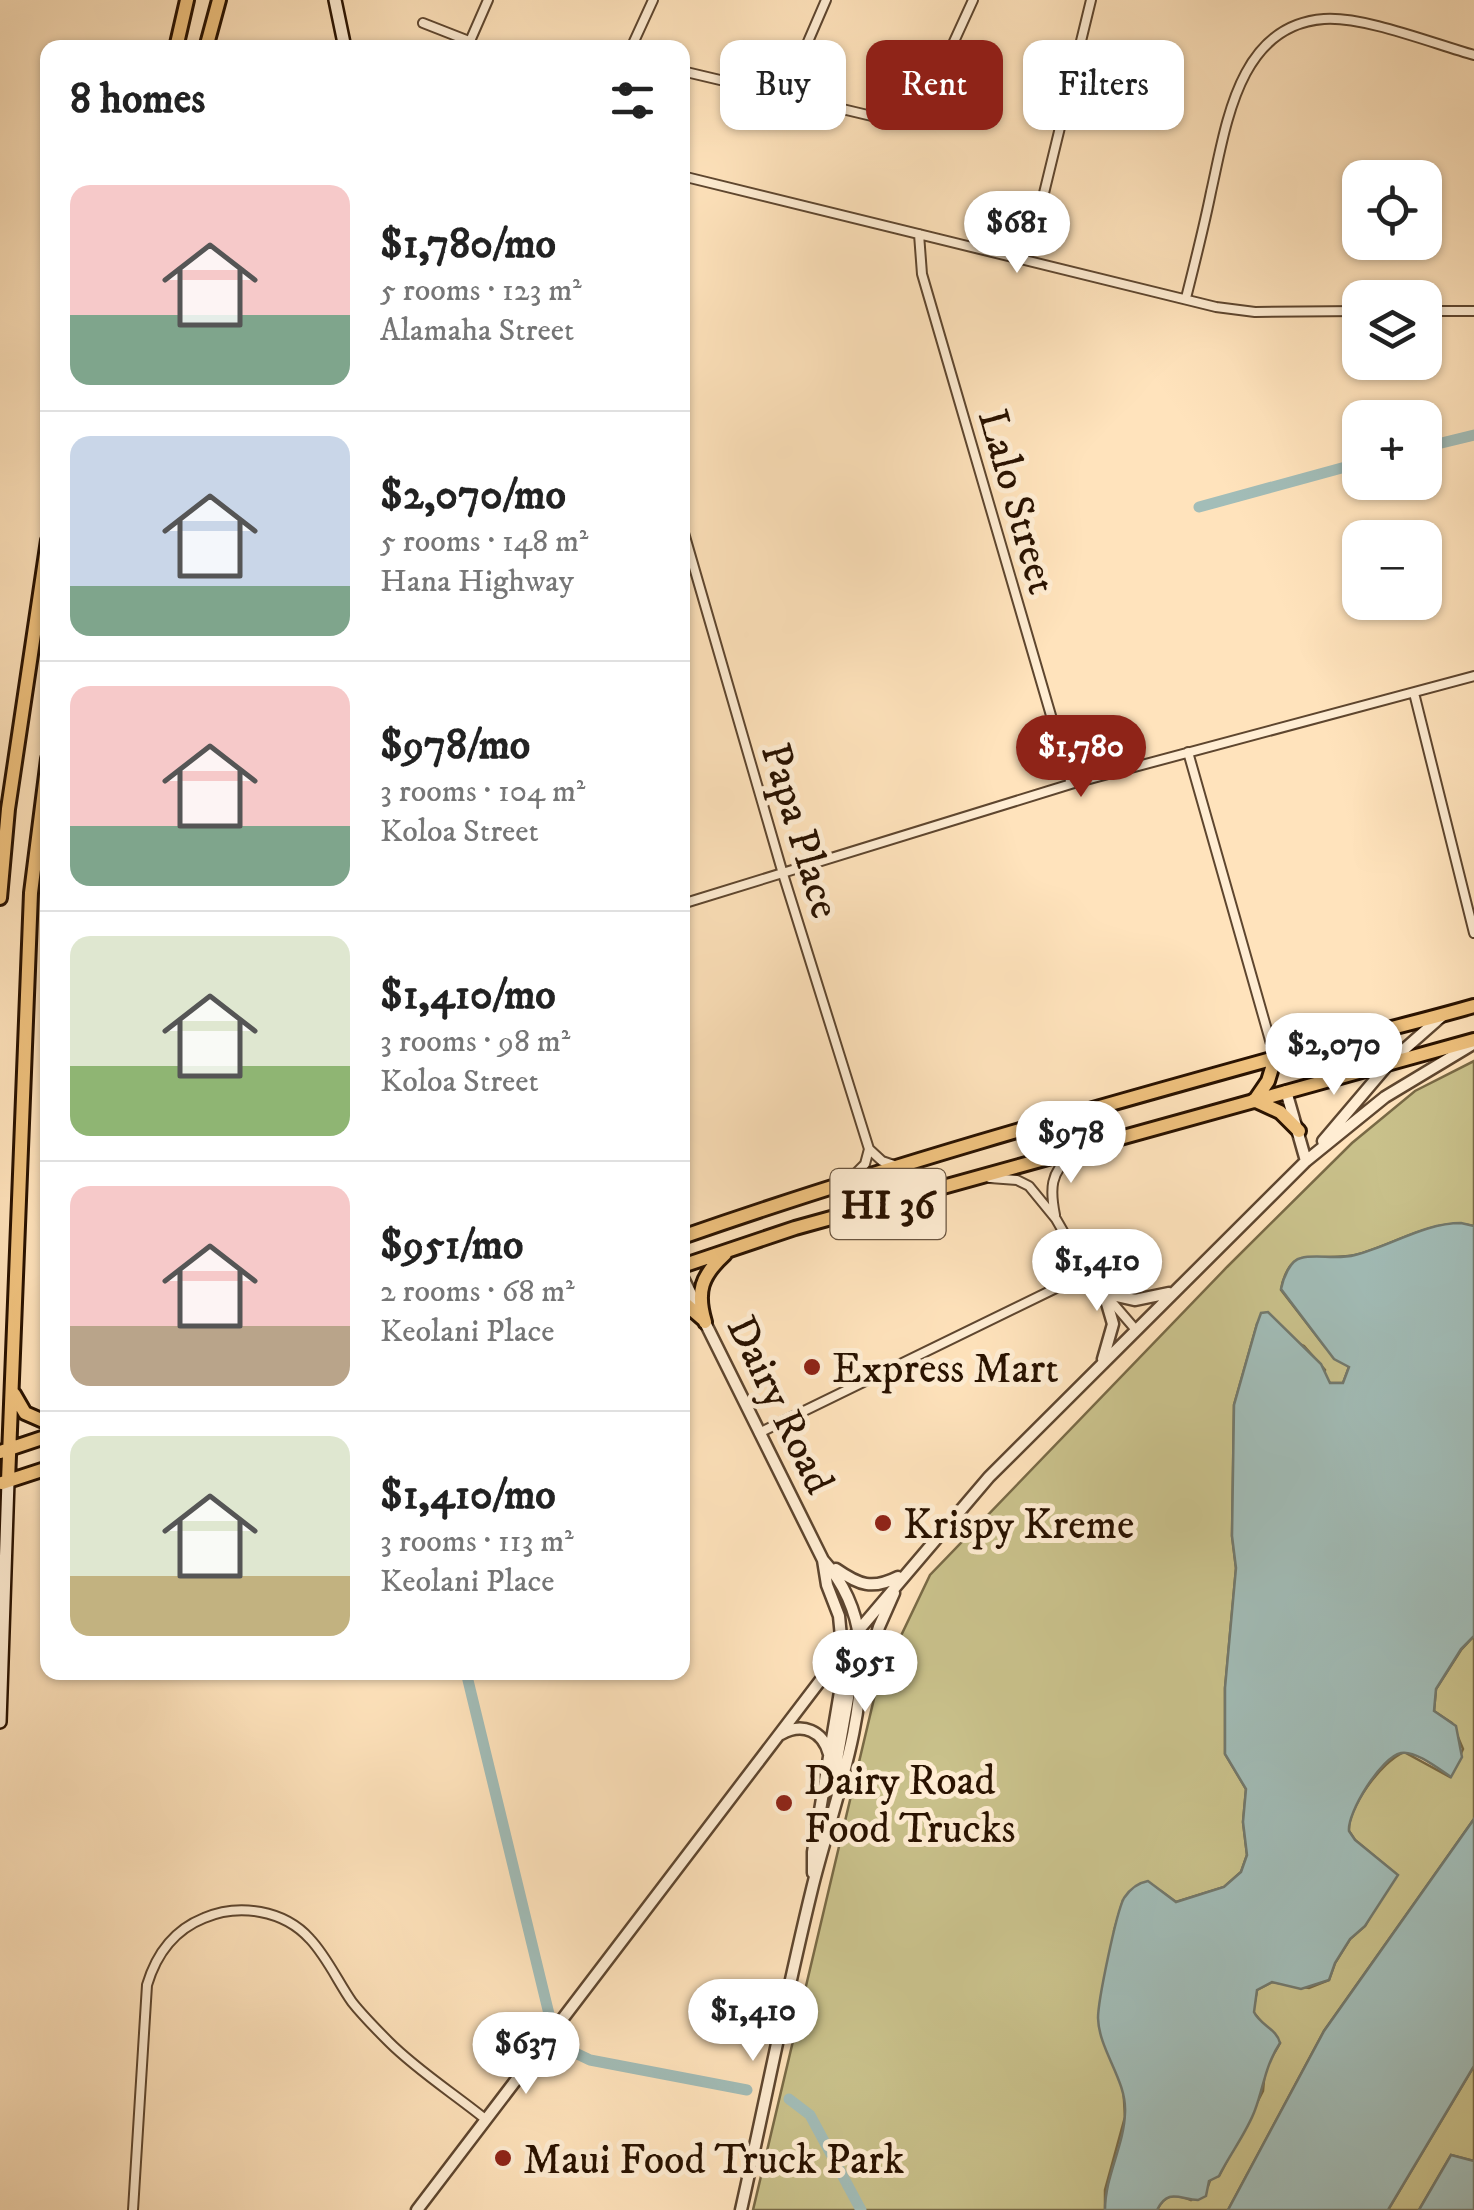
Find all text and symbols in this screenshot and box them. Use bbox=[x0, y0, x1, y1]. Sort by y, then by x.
chip: Buy bbox=[720, 40, 846, 130]
chip: Rent bbox=[866, 40, 1003, 130]
chip: Filters bbox=[1023, 40, 1184, 130]
icon: filters bbox=[605, 73, 660, 128]
text: 8 homes bbox=[70, 74, 205, 126]
map controls bbox=[1342, 160, 1442, 620]
button: locate bbox=[1342, 160, 1442, 260]
pin: $681 bbox=[958, 191, 1076, 276]
text: $681 bbox=[986, 203, 1048, 243]
text: $1,780/mo bbox=[380, 219, 556, 271]
icon: home bbox=[150, 225, 270, 345]
text: 5 rooms · 123 m² bbox=[380, 271, 582, 311]
button: layers bbox=[1342, 280, 1442, 380]
text: Alamaha Street bbox=[380, 311, 574, 351]
button: + bbox=[1342, 400, 1442, 500]
street label: Lalo Street bbox=[965, 404, 1067, 600]
text: $2,070/mo bbox=[380, 470, 566, 522]
icon: home bbox=[150, 476, 270, 596]
button: − bbox=[1342, 520, 1442, 620]
text: 5 rooms · 148 m² bbox=[380, 522, 588, 562]
text: Hana Highway bbox=[380, 562, 574, 602]
pin: $1,780 bbox=[1000, 715, 1162, 800]
text: $978/mo bbox=[380, 720, 530, 772]
icon: home bbox=[150, 726, 270, 846]
text: $1,780 bbox=[1038, 727, 1124, 767]
street label: Papa Place bbox=[748, 737, 850, 925]
text: 3 rooms · 104 m² bbox=[380, 772, 585, 812]
text: Koloa Street bbox=[380, 812, 539, 852]
text: $1,410/mo bbox=[380, 970, 556, 1022]
icon: home bbox=[150, 976, 270, 1096]
pin: $2,070 bbox=[1253, 1013, 1415, 1098]
text: 3 rooms · 98 m² bbox=[380, 1022, 570, 1062]
text: $2,070 bbox=[1287, 1025, 1381, 1065]
text: Koloa Street bbox=[380, 1062, 539, 1102]
pin: $978 bbox=[1012, 1101, 1130, 1186]
text: $978 bbox=[1038, 1113, 1104, 1153]
road number: HI 36 bbox=[830, 1169, 946, 1239]
text: $951/mo bbox=[380, 1220, 523, 1272]
icon: home bbox=[150, 1226, 270, 1346]
pin: $1,410 bbox=[1016, 1229, 1178, 1314]
text: $1,410 bbox=[1054, 1241, 1140, 1281]
text: 2 rooms · 68 m² bbox=[380, 1272, 575, 1312]
street label: Dairy Road bbox=[714, 1308, 845, 1503]
text: Keolani Place bbox=[380, 1312, 555, 1352]
place label: Express Mart bbox=[832, 1344, 1059, 1396]
marker: Express Mart bbox=[801, 1356, 823, 1378]
text: $1,410/mo bbox=[380, 1470, 556, 1522]
icon: home bbox=[150, 1476, 270, 1596]
place label: Krispy Kreme bbox=[903, 1500, 1134, 1552]
marker: Krispy Kreme bbox=[872, 1512, 894, 1534]
text: 3 rooms · 113 m² bbox=[380, 1522, 574, 1562]
text: Keolani Place bbox=[380, 1562, 555, 1602]
pin: $951 bbox=[806, 1630, 924, 1715]
text: $951 bbox=[834, 1642, 896, 1682]
place label: Dairy Road Food Trucks bbox=[804, 1756, 1016, 1856]
marker: Dairy Road Food Trucks bbox=[773, 1792, 795, 1814]
pin: $1,410 bbox=[672, 1979, 834, 2064]
text: $1,410 bbox=[710, 1991, 796, 2031]
pin: $637 bbox=[467, 2012, 585, 2097]
text: $637 bbox=[495, 2024, 557, 2064]
place label: Maui Food Truck Park bbox=[523, 2135, 904, 2187]
marker: Maui Food Truck Park bbox=[492, 2147, 514, 2169]

